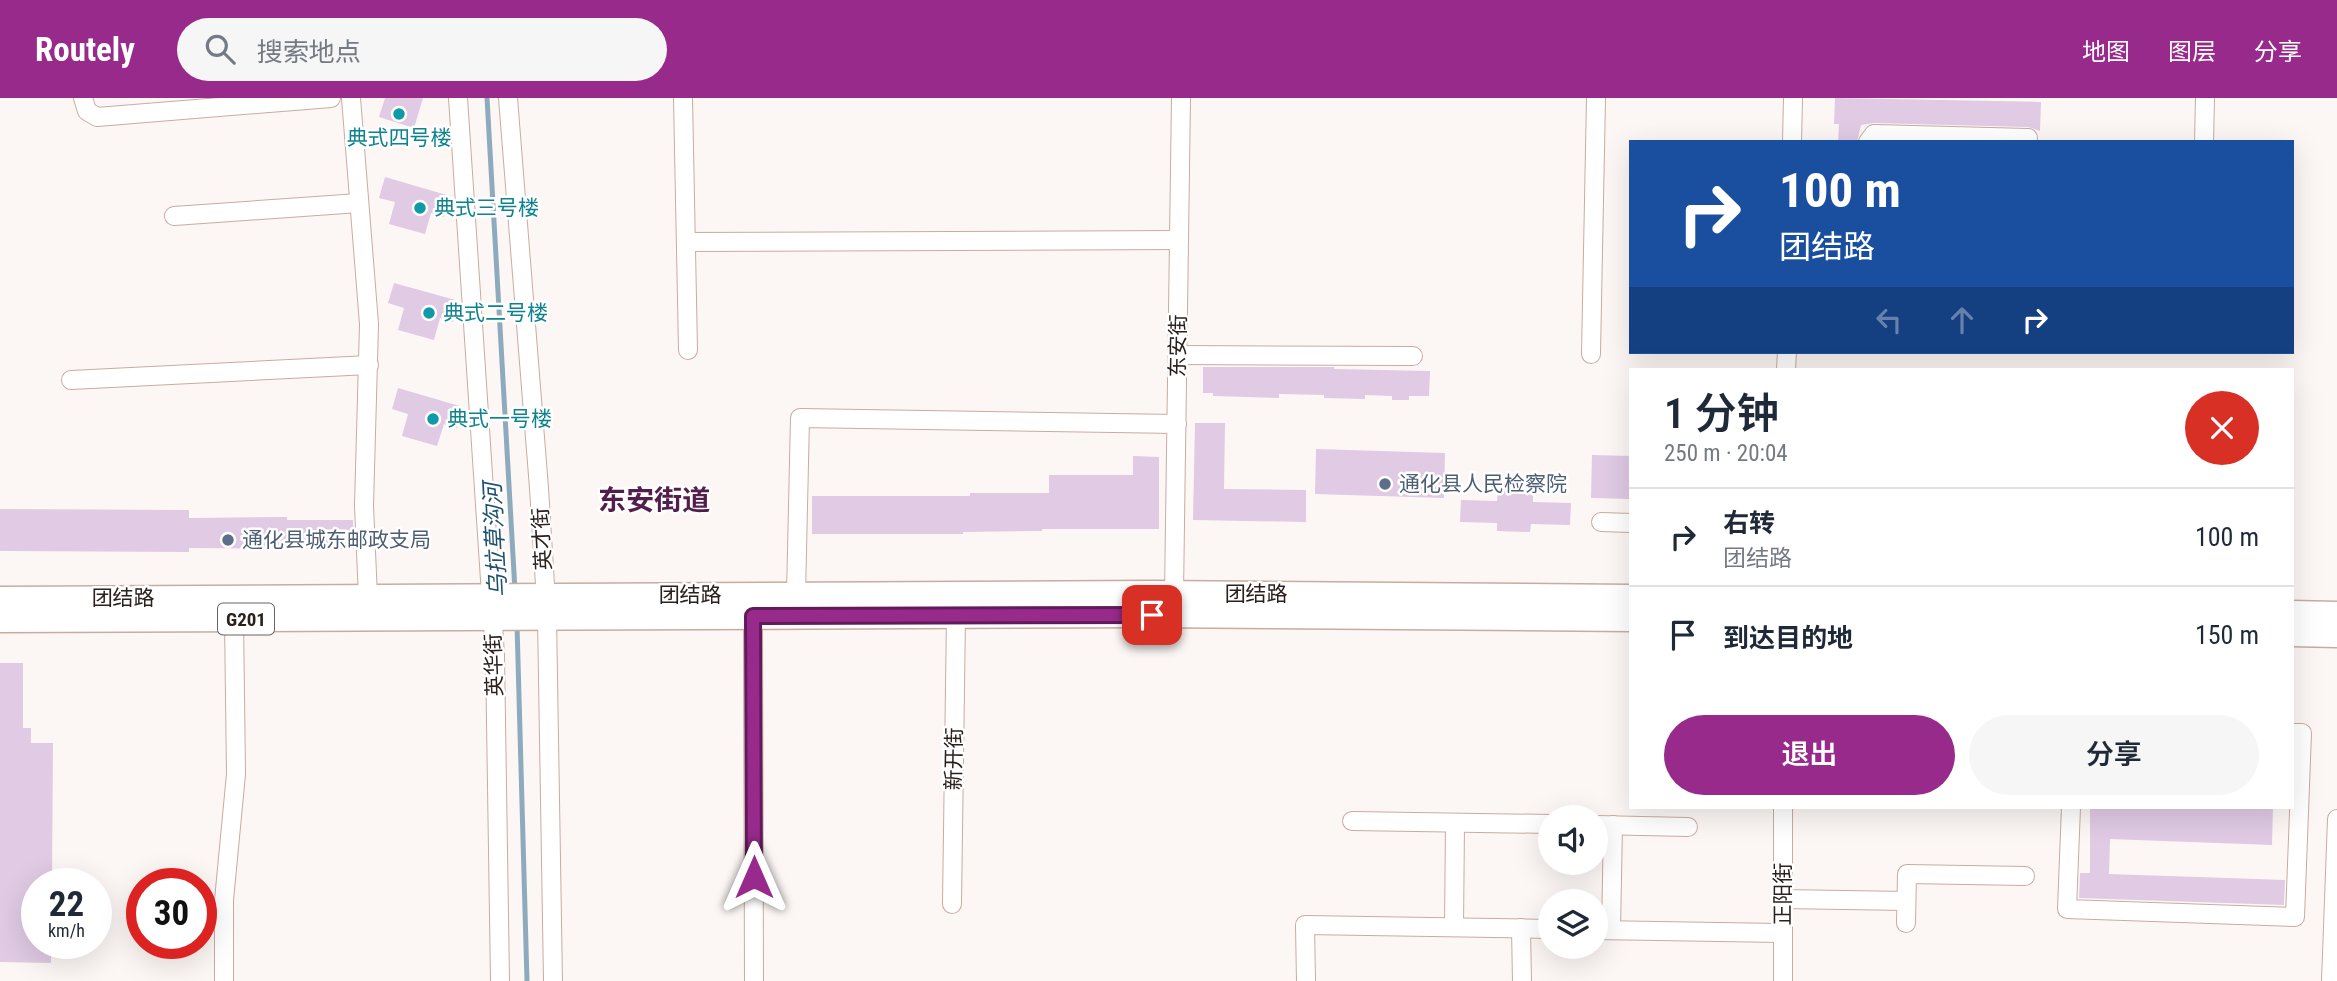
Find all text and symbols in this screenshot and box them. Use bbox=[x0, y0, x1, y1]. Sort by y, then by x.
search box bbox=[177, 18, 667, 81]
text: Routely bbox=[35, 30, 135, 69]
icon: search bbox=[201, 30, 239, 68]
text: 搜索地点 bbox=[257, 37, 361, 67]
text: 地图 bbox=[2082, 38, 2130, 66]
text: 图层 bbox=[2168, 38, 2216, 66]
text: 分享 bbox=[2254, 38, 2302, 66]
marker: 典式四号楼 bbox=[391, 106, 407, 122]
place label: 典式四号楼 bbox=[347, 126, 452, 150]
text: 100 m bbox=[1779, 162, 1901, 219]
icon: right bbox=[1664, 168, 1755, 259]
place label: 典式三号楼 bbox=[434, 196, 539, 220]
marker: 典式三号楼 bbox=[412, 200, 428, 216]
text: 团结路 bbox=[1779, 228, 1875, 266]
place label: 典式二号楼 bbox=[443, 301, 548, 325]
icon: left bbox=[1870, 301, 1908, 339]
icon: ahead bbox=[1943, 301, 1981, 339]
icon: right bbox=[2016, 301, 2054, 339]
marker: 典式二号楼 bbox=[421, 305, 437, 321]
street label: 东安街 bbox=[1165, 314, 1191, 378]
text: 1 分钟 bbox=[1664, 389, 1779, 438]
button: close bbox=[2185, 391, 2259, 465]
place label: 典式一号楼 bbox=[447, 407, 552, 431]
marker: 典式一号楼 bbox=[425, 411, 441, 427]
text: 250 m · 20:04 bbox=[1664, 440, 1788, 467]
place label: 通化县人民检察院 bbox=[1399, 472, 1567, 496]
marker: 通化县人民检察院 bbox=[1377, 476, 1393, 492]
water label: 乌拉草沟河 bbox=[479, 478, 512, 598]
district label: 东安街道 bbox=[598, 484, 710, 517]
street label: 英才街 bbox=[528, 507, 556, 571]
text: 右转 bbox=[1723, 508, 1775, 538]
icon: right bbox=[1664, 518, 1702, 556]
text: 100 m bbox=[2195, 522, 2259, 552]
place label: 通化县城东邮政支局 bbox=[242, 528, 431, 552]
marker: 通化县城东邮政支局 bbox=[220, 532, 236, 548]
text: 团结路 bbox=[1723, 545, 1792, 572]
street label: 团结路 bbox=[1225, 582, 1288, 606]
street label: 团结路 bbox=[659, 583, 722, 607]
pin bbox=[1122, 585, 1182, 645]
street label: 团结路 bbox=[92, 586, 155, 610]
icon: arrive bbox=[1133, 596, 1171, 634]
road number: G201 bbox=[218, 604, 274, 634]
icon: arrive bbox=[1664, 616, 1702, 654]
text: 150 m bbox=[2195, 620, 2259, 650]
text: 到达目的地 bbox=[1723, 623, 1853, 653]
street label: 英华街 bbox=[481, 633, 507, 697]
button: 退出 bbox=[1664, 715, 1955, 795]
button: 分享 bbox=[1969, 715, 2259, 795]
street label: 新开街 bbox=[941, 727, 967, 791]
map controls bbox=[1538, 805, 1608, 959]
button: sound bbox=[1538, 805, 1608, 875]
position arrow bbox=[717, 840, 791, 914]
street label: 正阳街 bbox=[1771, 863, 1795, 926]
speed limit sign: 30 bbox=[126, 868, 217, 959]
text: 22 bbox=[49, 884, 84, 925]
button: layers bbox=[1538, 889, 1608, 959]
text: km/h bbox=[48, 920, 85, 941]

